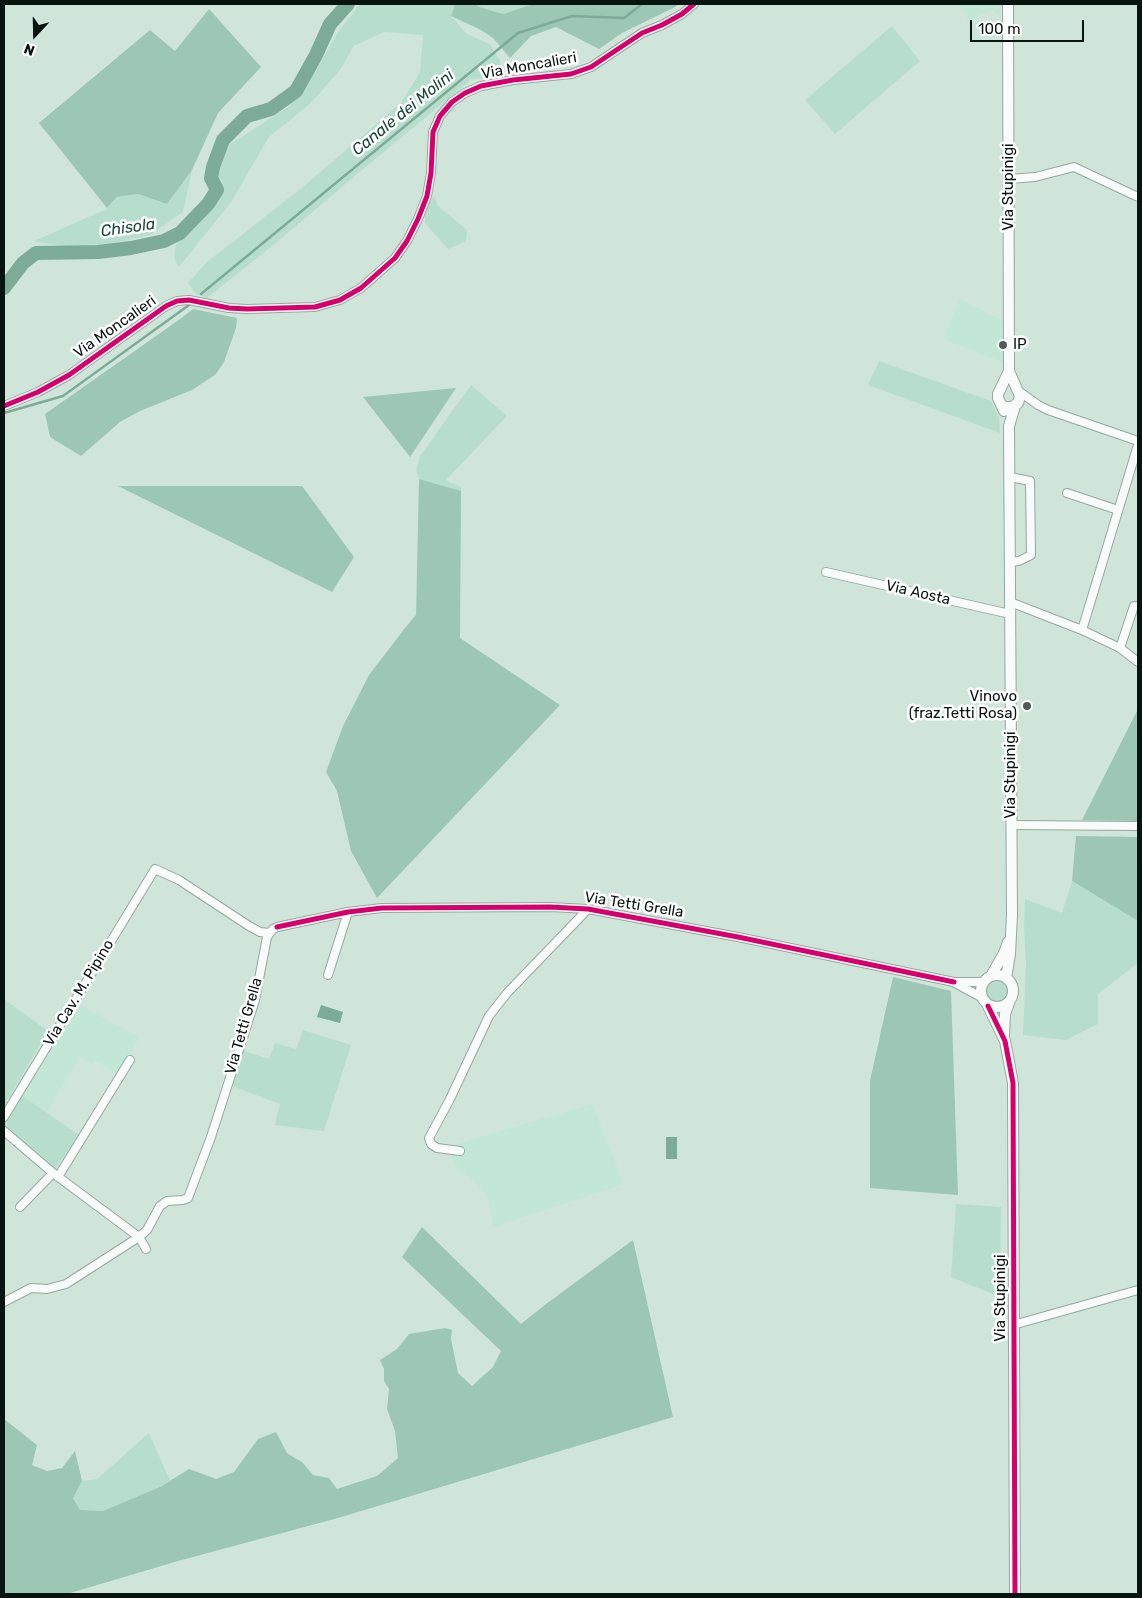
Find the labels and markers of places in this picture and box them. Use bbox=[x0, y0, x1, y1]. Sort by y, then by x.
place label: IP bbox=[1013, 336, 1027, 354]
marker: IP bbox=[997, 339, 1009, 351]
place label: Vinovo (fraz.Tetti Rosa) bbox=[909, 688, 1017, 723]
marker: Vinovo (fraz.Tetti Rosa) bbox=[1021, 700, 1033, 712]

